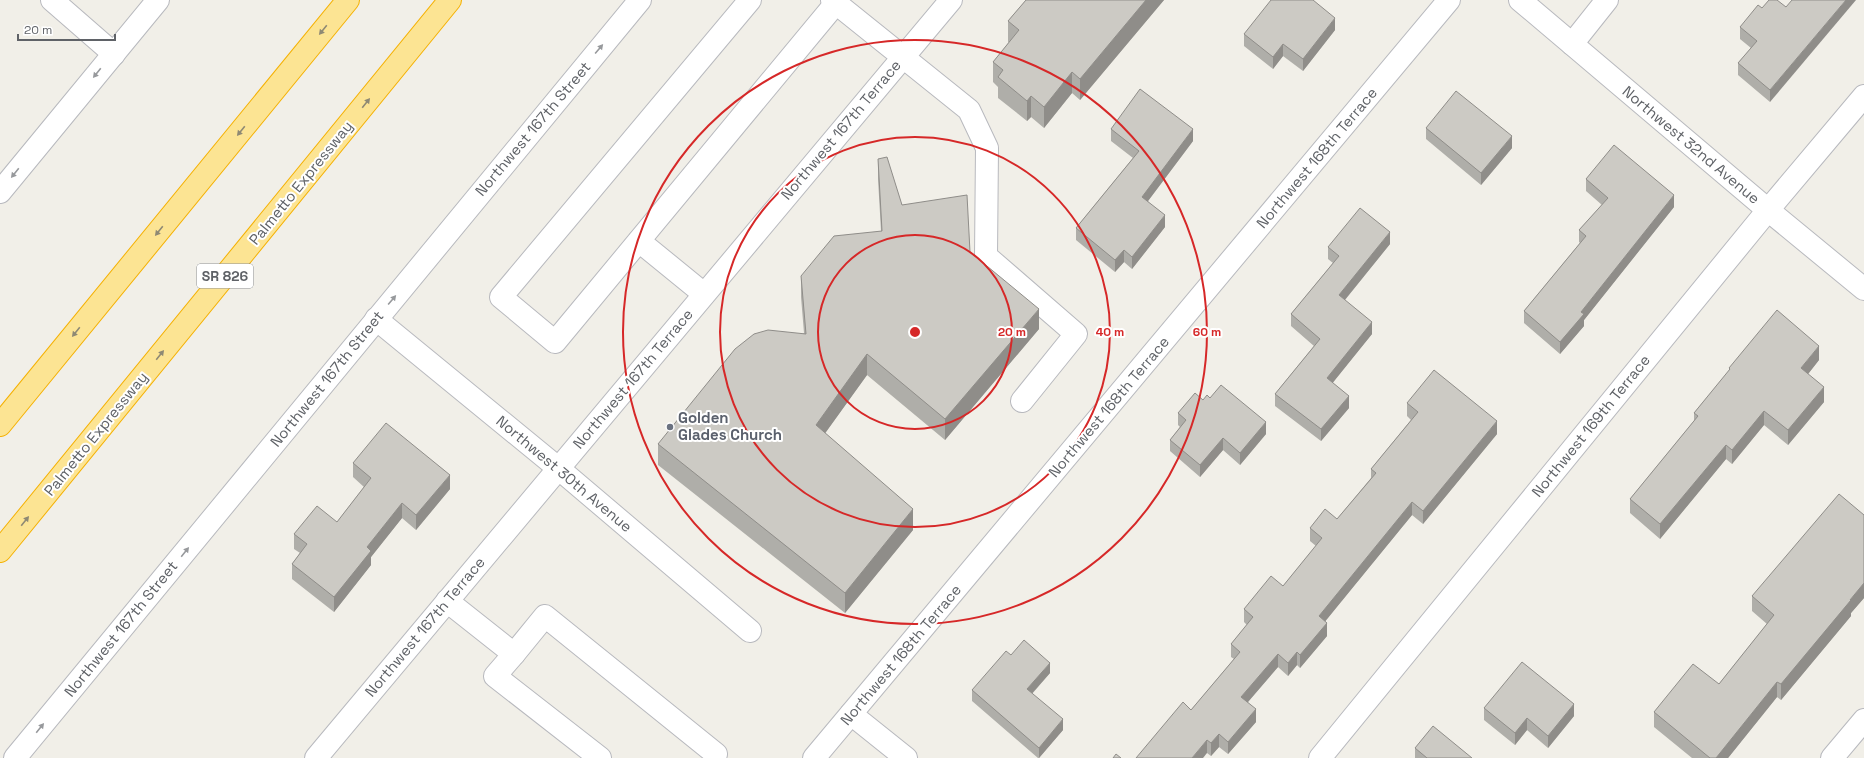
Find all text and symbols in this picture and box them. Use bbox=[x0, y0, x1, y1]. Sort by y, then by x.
scale bar bbox=[18, 16, 115, 42]
text: 20 m bbox=[24, 22, 52, 38]
one-way arrow bbox=[319, 25, 328, 36]
one-way arrow bbox=[595, 43, 604, 54]
street label: Northwest 167th Terrace bbox=[776, 56, 905, 204]
street label: Northwest 167th Street bbox=[471, 58, 594, 200]
one-way arrow bbox=[93, 68, 102, 78]
street label: Northwest 32nd Avenue bbox=[1619, 82, 1764, 208]
street label: Northwest 168th Terrace bbox=[1252, 83, 1381, 232]
one-way arrow bbox=[362, 97, 371, 108]
street label: Palmetto Expressway bbox=[245, 117, 357, 249]
one-way arrow bbox=[237, 125, 245, 136]
one-way arrow bbox=[10, 168, 19, 179]
one-way arrow bbox=[154, 226, 163, 237]
road number: SR 826 bbox=[197, 264, 253, 288]
one-way arrow bbox=[387, 295, 396, 306]
street label: Northwest 167th Terrace bbox=[568, 305, 697, 453]
street label: Northwest 167th Street bbox=[266, 307, 387, 451]
text: 20 m bbox=[998, 324, 1026, 340]
text: 40 m bbox=[1096, 324, 1124, 340]
text: 60 m bbox=[1193, 324, 1221, 340]
centre of rings bbox=[908, 325, 922, 339]
one-way arrow bbox=[72, 326, 81, 337]
street label: Northwest 168th Terrace bbox=[1044, 332, 1173, 481]
one-way arrow bbox=[156, 350, 164, 361]
street label: Northwest 169th Terrace bbox=[1527, 351, 1654, 501]
street label: Palmetto Expressway bbox=[40, 368, 152, 500]
place label: Golden Glades Church bbox=[678, 408, 782, 444]
street label: Northwest 30th Avenue bbox=[493, 411, 636, 536]
marker: Golden Glades Church bbox=[665, 422, 675, 432]
one-way arrow bbox=[20, 515, 29, 526]
one-way arrow bbox=[180, 547, 189, 557]
street label: Northwest 167th Terrace bbox=[360, 553, 489, 701]
street label: Northwest 167th Street bbox=[60, 557, 181, 701]
street label: Northwest 168th Terrace bbox=[836, 580, 965, 729]
one-way arrow bbox=[35, 722, 44, 733]

